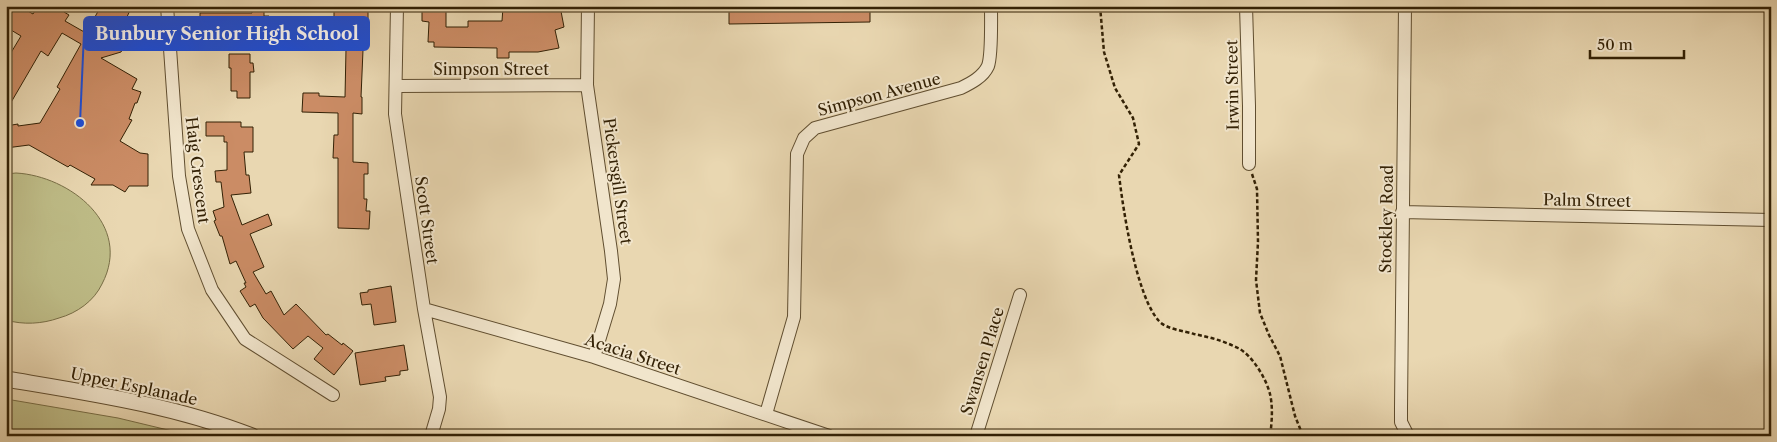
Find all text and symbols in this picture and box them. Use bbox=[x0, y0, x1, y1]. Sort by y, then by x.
callout: Bunbury Senior High School bbox=[84, 17, 369, 50]
text: Bunbury Senior High School bbox=[95, 23, 359, 45]
scale bar bbox=[1590, 28, 1683, 60]
text: 50 m bbox=[1597, 35, 1633, 54]
street label: Irwin Street bbox=[1221, 39, 1243, 130]
street label: Simpson Street bbox=[433, 59, 549, 79]
street label: Simpson Avenue bbox=[815, 68, 943, 120]
street label: Haig Crescent bbox=[182, 115, 215, 225]
street label: Pickersgill Street bbox=[599, 116, 637, 246]
street label: Stockley Road bbox=[1375, 164, 1397, 273]
street label: Scott Street bbox=[411, 175, 443, 266]
street label: Palm Street bbox=[1543, 189, 1632, 211]
street label: Swansen Place bbox=[956, 304, 1008, 417]
street label: Acacia Street bbox=[582, 329, 684, 379]
street label: Upper Esplanade bbox=[69, 363, 199, 409]

